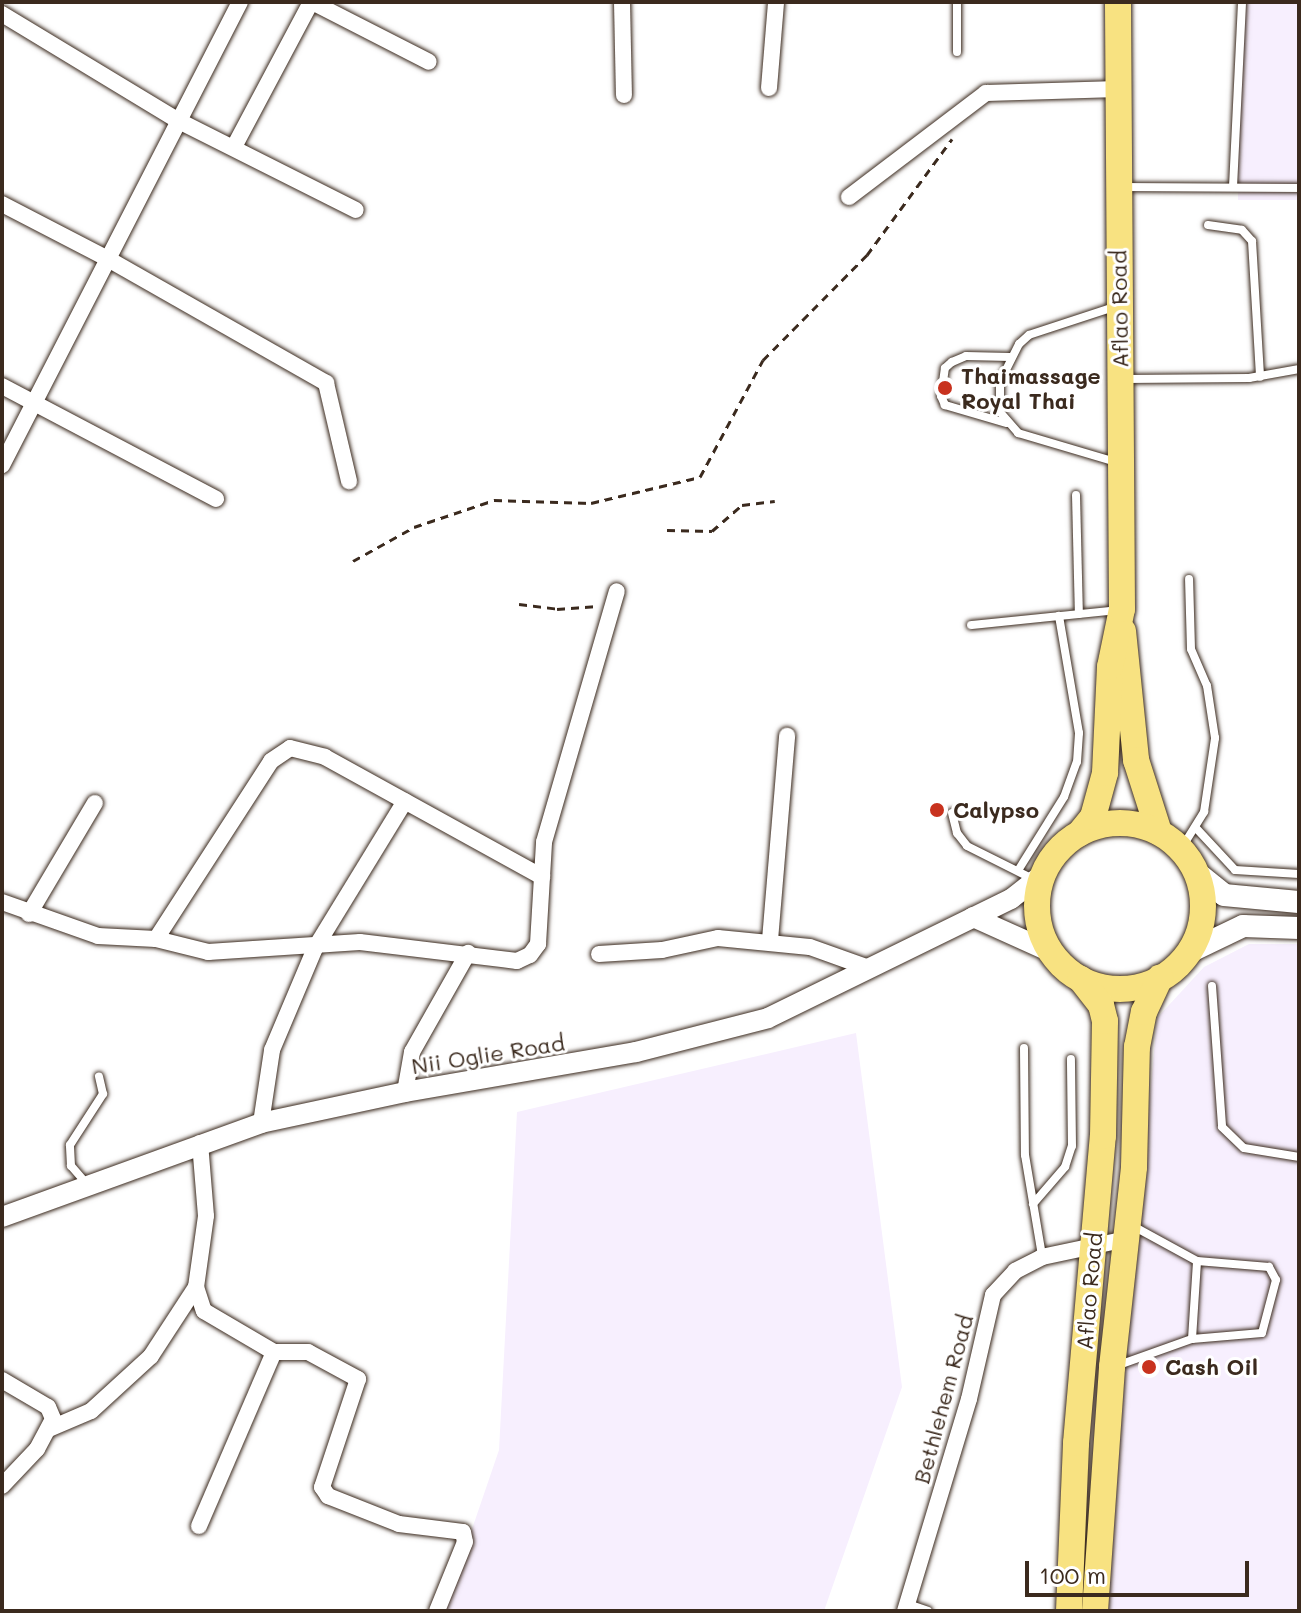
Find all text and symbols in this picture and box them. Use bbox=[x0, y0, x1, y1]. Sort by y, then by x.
street label: Aflao Road bbox=[1105, 250, 1133, 368]
place label: Thaimassage Royal Thai bbox=[961, 362, 1101, 414]
marker: Thaimassage Royal Thai bbox=[936, 379, 954, 397]
place label: Calypso bbox=[953, 797, 1039, 823]
marker: Calypso bbox=[928, 801, 946, 819]
street label: Nii Oglie Road bbox=[410, 1029, 566, 1079]
street label: Aflao Road bbox=[1071, 1231, 1107, 1351]
street label: Bethlehem Road bbox=[908, 1312, 978, 1486]
place label: Cash Oil bbox=[1165, 1354, 1258, 1380]
marker: Cash Oil bbox=[1140, 1358, 1158, 1376]
scale bar bbox=[1029, 1545, 1253, 1595]
text: 100 m bbox=[1039, 1559, 1106, 1590]

